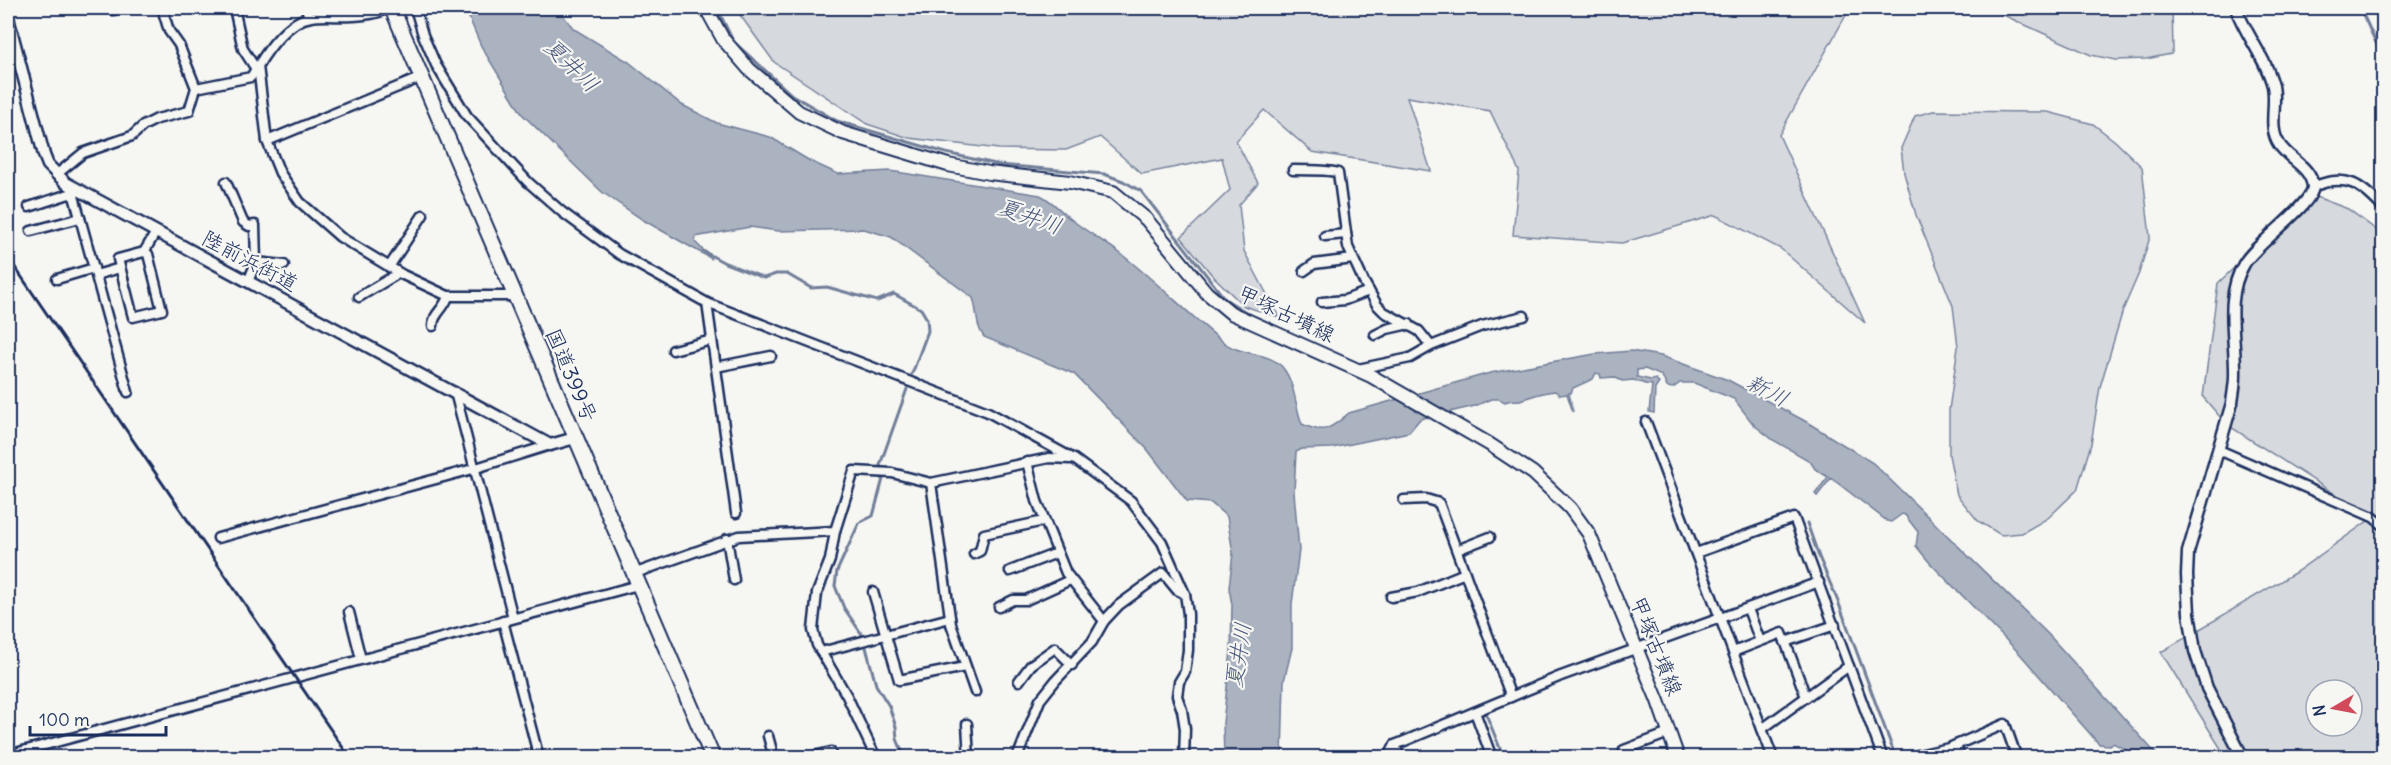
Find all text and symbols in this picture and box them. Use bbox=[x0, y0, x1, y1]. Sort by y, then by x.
water label: 夏井川 bbox=[539, 32, 605, 98]
water label: 夏井川 bbox=[994, 192, 1066, 240]
street label: 陸前浜街道 bbox=[198, 224, 303, 297]
street label: 甲塚古墳線 bbox=[1233, 279, 1339, 348]
street label: 国道399号 bbox=[540, 324, 603, 426]
water label: 新川 bbox=[1742, 367, 1794, 413]
street label: 甲塚古墳線 bbox=[1624, 592, 1689, 700]
water label: 夏井川 bbox=[1219, 620, 1257, 690]
north arrow bbox=[2304, 678, 2364, 738]
scale bar bbox=[30, 699, 166, 737]
text: N bbox=[2308, 703, 2330, 718]
text: 100 m bbox=[39, 708, 90, 731]

